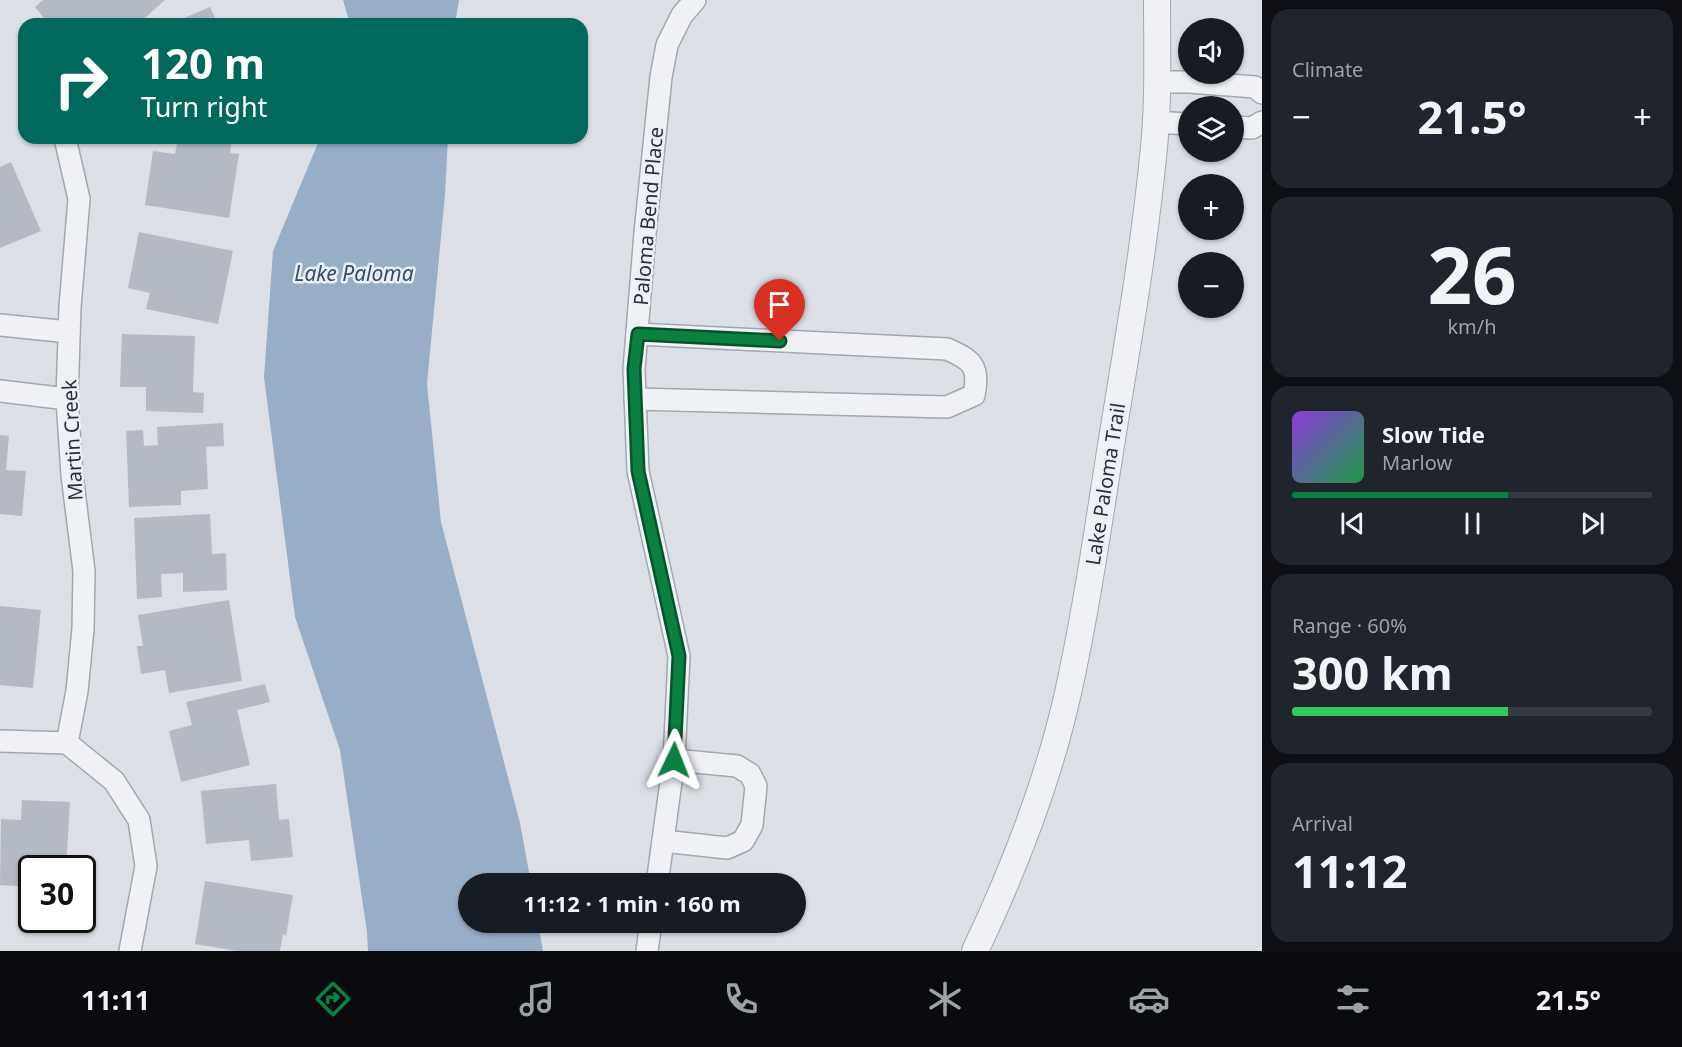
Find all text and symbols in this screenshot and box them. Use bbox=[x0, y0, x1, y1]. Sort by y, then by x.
map controls bbox=[1178, 18, 1244, 318]
button: sound bbox=[1178, 18, 1244, 84]
text: 120 m bbox=[141, 34, 265, 91]
icon: right bbox=[42, 42, 120, 120]
text: Climate bbox=[1292, 56, 1363, 83]
text: 21.5° bbox=[1418, 86, 1526, 147]
text: Turn right bbox=[141, 88, 267, 125]
text: − bbox=[1292, 94, 1311, 139]
text: + bbox=[1633, 94, 1652, 139]
button: layers bbox=[1178, 96, 1244, 162]
street label: Paloma Bend Place bbox=[627, 126, 669, 306]
button: + bbox=[1178, 174, 1244, 240]
text: 26 bbox=[1427, 221, 1517, 327]
button: − bbox=[1178, 252, 1244, 318]
water label: Lake Paloma bbox=[294, 259, 414, 287]
pin bbox=[754, 279, 805, 341]
icon: arrive bbox=[763, 288, 796, 321]
text: km/h bbox=[1447, 313, 1497, 340]
street label: Martin Creek bbox=[55, 378, 89, 501]
street label: Lake Paloma Trail bbox=[1079, 401, 1131, 567]
text: Slow Tide bbox=[1382, 419, 1485, 449]
text: Marlow bbox=[1382, 449, 1452, 476]
icon: previous bbox=[1336, 507, 1369, 540]
icon: pause bbox=[1456, 507, 1489, 540]
icon: next bbox=[1576, 507, 1609, 540]
text: Range · 60% bbox=[1292, 612, 1407, 639]
text: 300 km bbox=[1292, 642, 1453, 703]
position arrow bbox=[642, 728, 706, 792]
text: Arrival bbox=[1292, 810, 1353, 837]
text: 11:12 bbox=[1292, 840, 1408, 901]
speed limit sign: 30 bbox=[18, 855, 96, 933]
text: 11:12 · 1 min · 160 m bbox=[523, 888, 741, 918]
icon: directions bbox=[312, 978, 354, 1020]
icon: music bbox=[516, 978, 558, 1020]
icon: phone bbox=[720, 978, 762, 1020]
icon: climate bbox=[924, 978, 966, 1020]
icon: car bbox=[1128, 978, 1170, 1020]
icon: filters bbox=[1332, 978, 1374, 1020]
text: 11:11 bbox=[81, 981, 150, 1018]
text: 21.5° bbox=[1536, 981, 1601, 1018]

